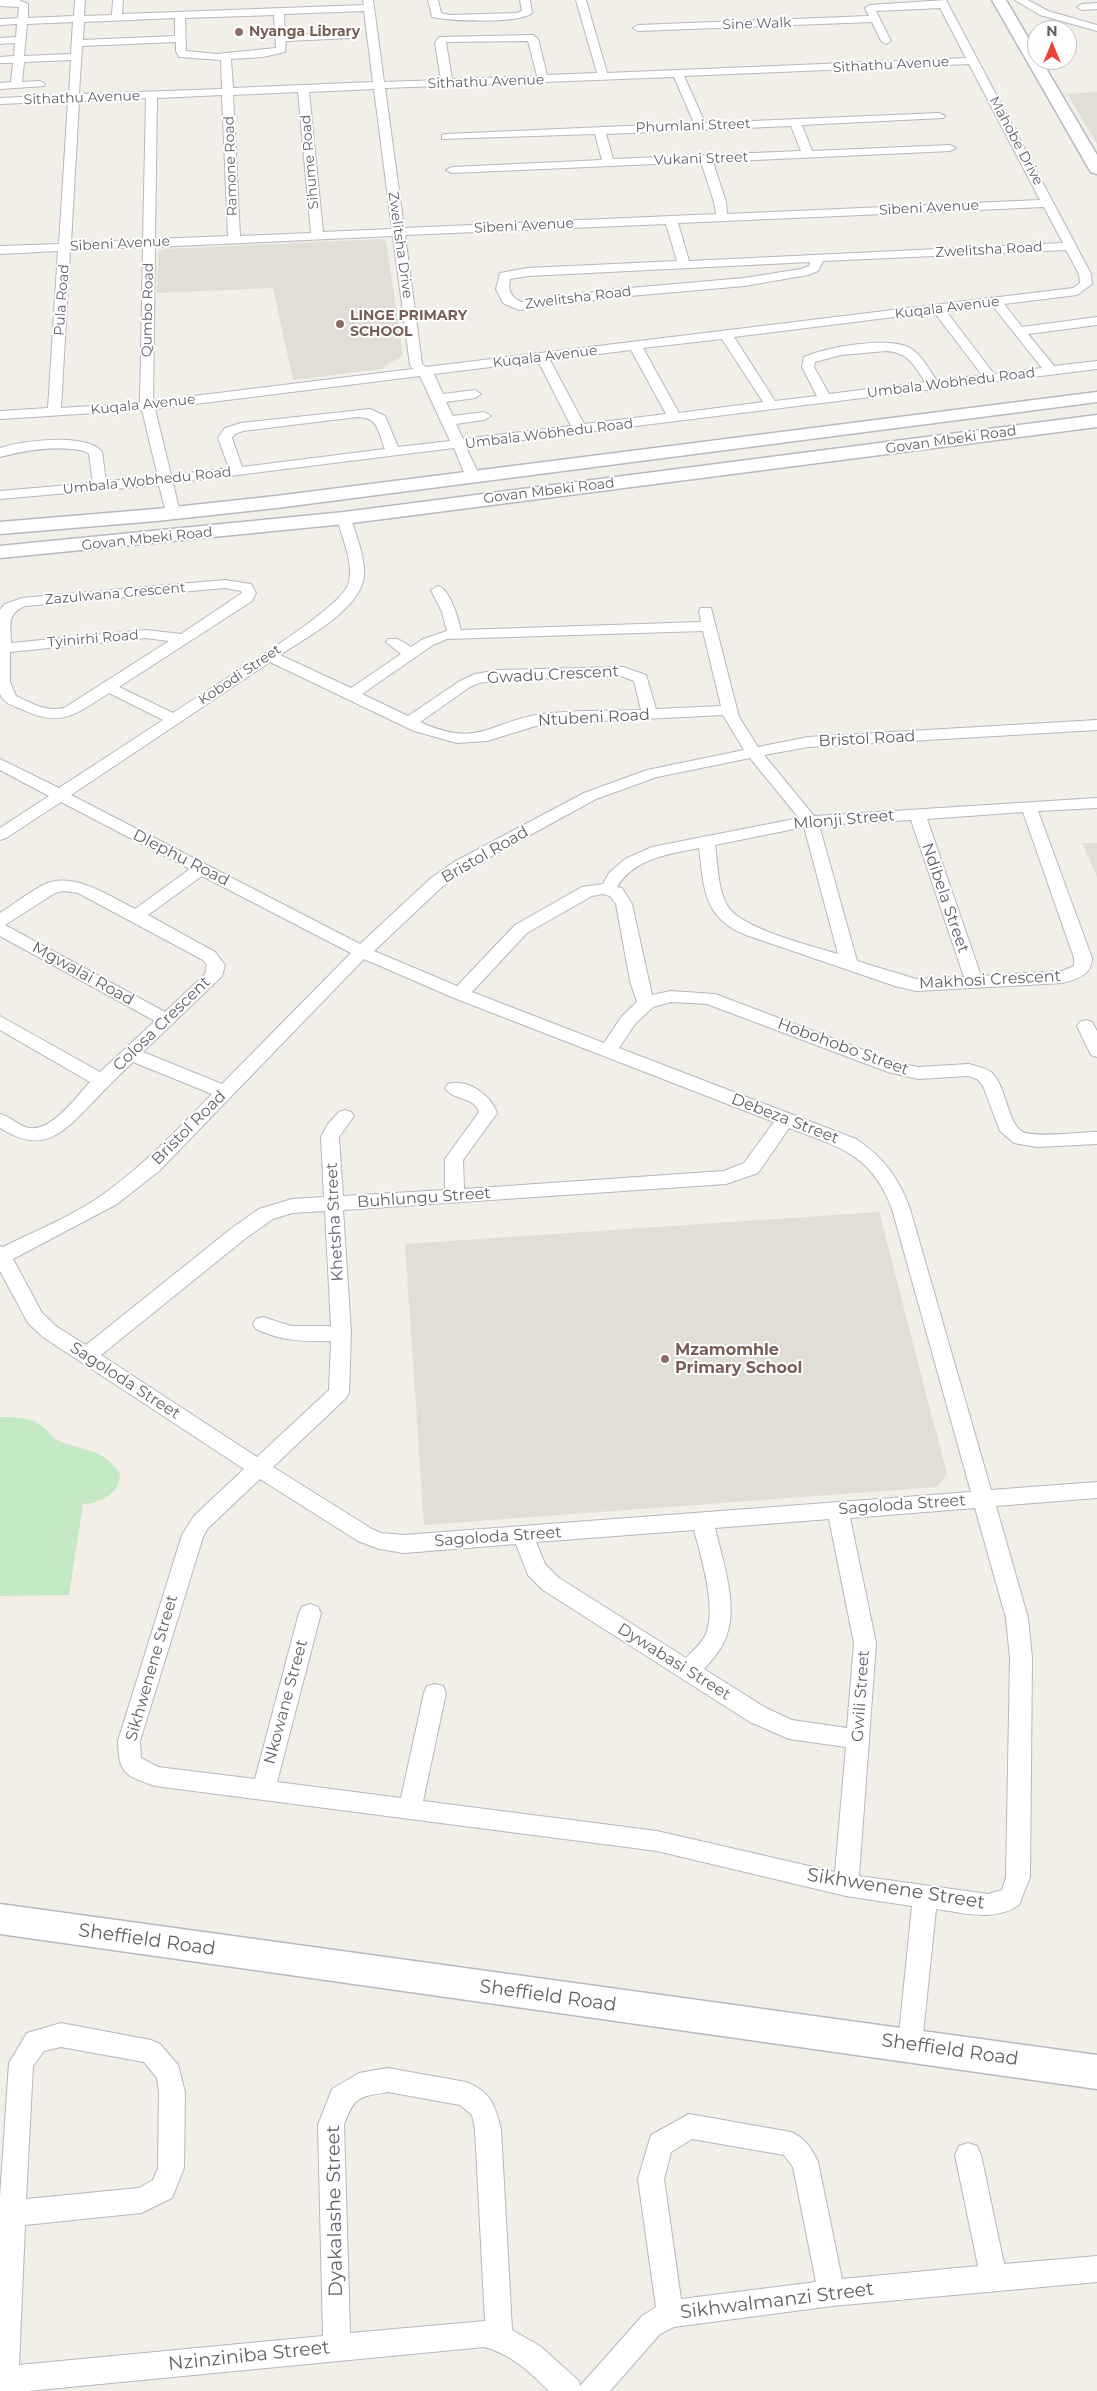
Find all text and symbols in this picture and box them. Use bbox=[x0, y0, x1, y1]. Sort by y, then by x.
street label: Sine Walk bbox=[722, 14, 792, 34]
north arrow bbox=[1027, 20, 1077, 70]
text: N bbox=[1046, 22, 1058, 40]
place label: Nyanga Library bbox=[249, 24, 360, 40]
marker: Nyanga Library bbox=[233, 26, 245, 38]
street label: Sithathu Avenue bbox=[832, 54, 950, 76]
street label: Sithathu Avenue bbox=[427, 72, 545, 92]
street label: Sithathu Avenue bbox=[23, 88, 141, 108]
street label: Mahobe Drive bbox=[986, 94, 1046, 188]
street label: Sihume Road bbox=[297, 114, 323, 210]
street label: Ramone Road bbox=[221, 116, 241, 216]
street label: Phumlani Street bbox=[635, 116, 751, 136]
street label: Vukani Street bbox=[654, 149, 748, 169]
street label: Zwelitsha Drive bbox=[384, 191, 416, 299]
street label: Sibeni Avenue bbox=[879, 197, 979, 219]
street label: Sibeni Avenue bbox=[474, 215, 574, 237]
street label: Sibeni Avenue bbox=[70, 233, 170, 255]
street label: Zwelitsha Road bbox=[935, 239, 1043, 261]
street label: Qumbo Road bbox=[139, 263, 157, 357]
street label: Pula Road bbox=[51, 264, 73, 336]
street label: Zwelitsha Road bbox=[524, 283, 632, 313]
street label: Kuqala Avenue bbox=[894, 293, 1000, 323]
place label: LINGE PRIMARY SCHOOL bbox=[350, 308, 467, 341]
marker: LINGE PRIMARY SCHOOL bbox=[334, 318, 346, 330]
street label: Kuqala Avenue bbox=[492, 342, 598, 372]
street label: Umbala Wobhedu Road bbox=[866, 364, 1036, 402]
street label: Kuqala Avenue bbox=[90, 391, 196, 419]
street label: Umbala Wobhedu Road bbox=[464, 415, 634, 453]
street label: Govan Mbeki Road bbox=[885, 423, 1017, 457]
street label: Umbala Wobhedu Road bbox=[62, 464, 232, 498]
street label: Govan Mbeki Road bbox=[483, 475, 615, 507]
street label: Govan Mbeki Road bbox=[81, 524, 213, 554]
street label: Zazulwana Crescent bbox=[44, 579, 186, 609]
street label: Tyinirhi Road bbox=[47, 627, 139, 651]
street label: Kobodi Street bbox=[196, 641, 284, 709]
street label: Gwadu Crescent bbox=[486, 662, 620, 688]
street label: Ntubeni Road bbox=[538, 705, 650, 731]
street label: Bristol Road bbox=[818, 727, 916, 751]
street label: Mlonji Street bbox=[793, 806, 895, 834]
street label: Bristol Road bbox=[438, 822, 532, 888]
street label: Dlephu Road bbox=[130, 825, 232, 891]
street label: Ndibela Street bbox=[917, 841, 973, 955]
street label: Mgwalai Road bbox=[29, 938, 137, 1010]
street label: Makhosi Crescent bbox=[918, 967, 1062, 993]
street label: Colosa Crescent bbox=[109, 973, 215, 1075]
street label: Hobohobo Street bbox=[775, 1014, 911, 1080]
street label: Bristol Road bbox=[148, 1087, 230, 1169]
street label: Debeza Street bbox=[729, 1090, 841, 1148]
street label: Khetsha Street bbox=[322, 1162, 348, 1282]
street label: Buhlungu Street bbox=[357, 1184, 491, 1212]
street label: Sagoloda Street bbox=[66, 1338, 184, 1424]
place label: Mzamomhle Primary School bbox=[675, 1340, 802, 1378]
marker: Mzamomhle Primary School bbox=[659, 1353, 671, 1365]
street label: Sagoloda Street bbox=[838, 1491, 966, 1519]
street label: Sagoloda Street bbox=[434, 1523, 562, 1551]
street label: Sikhwenene Street bbox=[122, 1593, 182, 1743]
street label: Dywabasi Street bbox=[614, 1619, 734, 1705]
street label: Nkowane Street bbox=[260, 1638, 312, 1766]
street label: Gwili Street bbox=[848, 1649, 874, 1743]
street label: Sikhwenene Street bbox=[805, 1864, 987, 1914]
street label: Sheffield Road bbox=[77, 1919, 217, 1961]
street label: Sheffield Road bbox=[478, 1975, 618, 2017]
street label: Sheffield Road bbox=[880, 2029, 1020, 2071]
street label: Dyakalashe Street bbox=[322, 2125, 348, 2297]
street label: Sikhwalmanzi Street bbox=[679, 2278, 875, 2324]
street label: Nzinziniba Street bbox=[167, 2336, 331, 2376]

